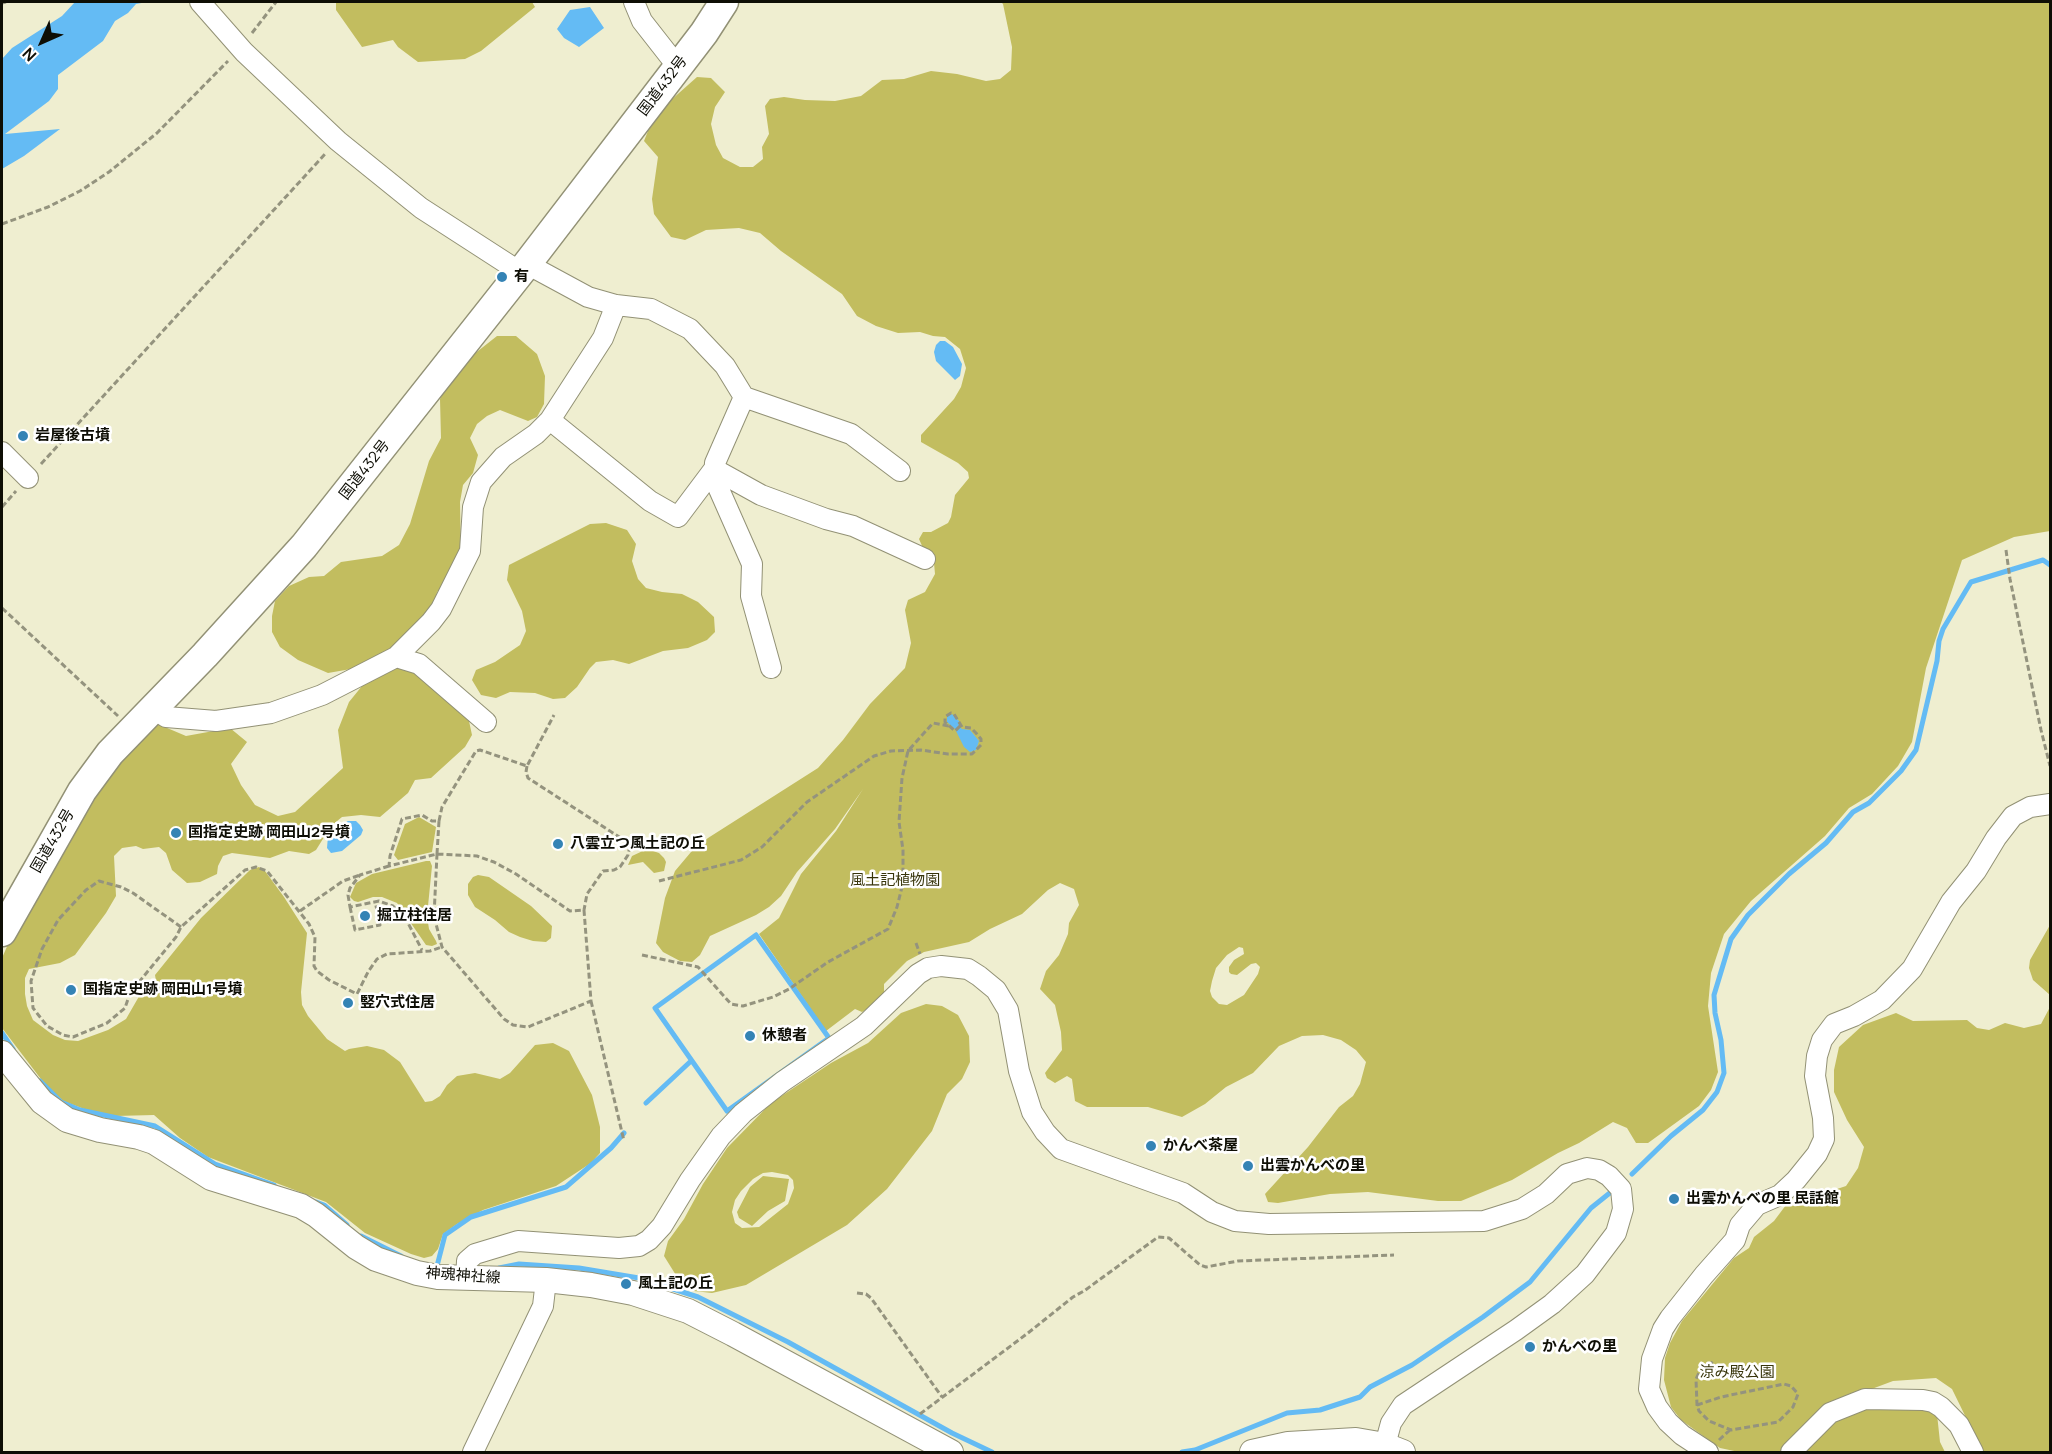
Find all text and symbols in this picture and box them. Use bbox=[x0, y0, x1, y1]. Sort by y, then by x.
north arrow bbox=[12, 12, 72, 72]
text: N bbox=[17, 43, 41, 67]
street label: 国道432号 bbox=[635, 52, 691, 120]
place label: 有 bbox=[514, 268, 529, 286]
marker: 有 bbox=[495, 270, 509, 284]
place label: 岩屋後古墳 bbox=[35, 427, 110, 445]
marker: 岩屋後古墳 bbox=[16, 429, 30, 443]
street label: 国道432号 bbox=[336, 437, 394, 503]
street label: 国道432号 bbox=[28, 806, 78, 876]
place label: 国指定史跡 岡田山2号墳 bbox=[188, 824, 350, 842]
marker: 国指定史跡 岡田山2号墳 bbox=[169, 826, 183, 840]
place label: 八雲立つ風土記の丘 bbox=[570, 835, 705, 853]
marker: 八雲立つ風土記の丘 bbox=[551, 837, 565, 851]
park label: 風土記植物園 bbox=[850, 872, 940, 890]
place label: 掘立柱住居 bbox=[377, 907, 452, 925]
marker: 掘立柱住居 bbox=[358, 909, 372, 923]
place label: 国指定史跡 岡田山1号墳 bbox=[83, 981, 243, 999]
marker: 国指定史跡 岡田山1号墳 bbox=[64, 983, 78, 997]
place label: 竪穴式住居 bbox=[360, 994, 435, 1012]
marker: 竪穴式住居 bbox=[341, 996, 355, 1010]
place label: 休憩者 bbox=[762, 1027, 807, 1045]
marker: 休憩者 bbox=[743, 1029, 757, 1043]
place label: かんべ茶屋 bbox=[1163, 1137, 1238, 1155]
marker: かんべ茶屋 bbox=[1144, 1139, 1158, 1153]
place label: 出雲かんべの里 bbox=[1260, 1157, 1365, 1175]
marker: 出雲かんべの里 bbox=[1241, 1159, 1255, 1173]
place label: 出雲かんべの里 民話館 bbox=[1686, 1190, 1839, 1208]
marker: 出雲かんべの里 民話館 bbox=[1667, 1192, 1681, 1206]
street label: 神魂神社線 bbox=[425, 1264, 501, 1288]
place label: 風土記の丘 bbox=[638, 1275, 713, 1293]
marker: 風土記の丘 bbox=[619, 1277, 633, 1291]
place label: かんべの里 bbox=[1542, 1338, 1617, 1356]
marker: かんべの里 bbox=[1523, 1340, 1537, 1354]
park label: 涼み殿公園 bbox=[1700, 1364, 1774, 1382]

